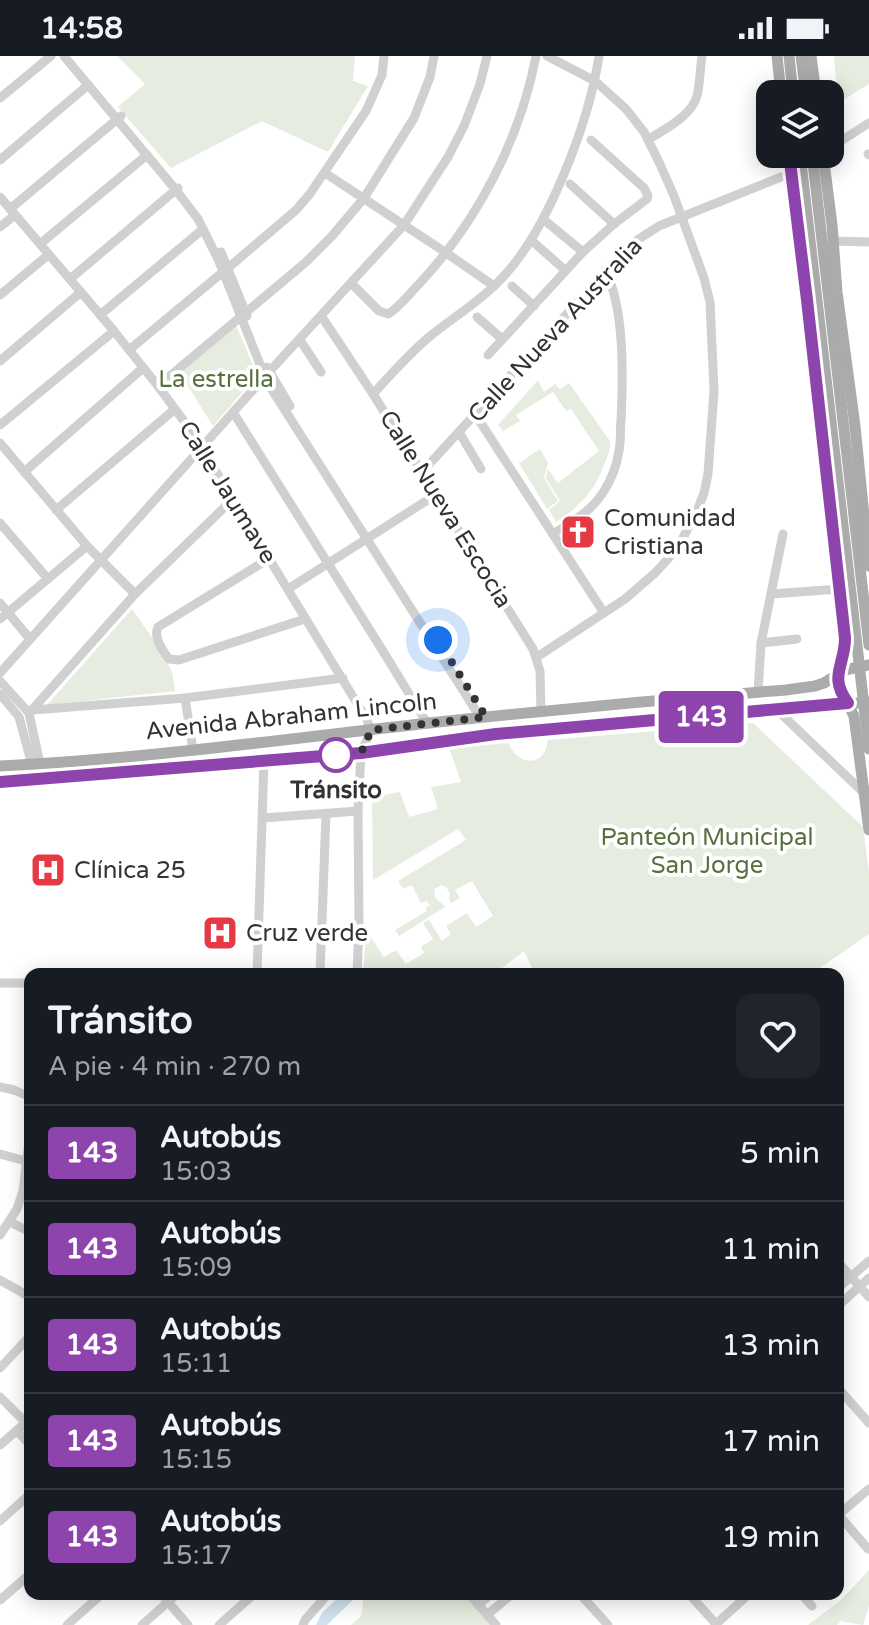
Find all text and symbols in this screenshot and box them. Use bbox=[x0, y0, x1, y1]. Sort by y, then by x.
text: 14:58 bbox=[40, 10, 123, 47]
map controls bbox=[756, 80, 844, 168]
button: layers bbox=[756, 80, 844, 168]
street label: Calle Nueva Australia bbox=[462, 232, 649, 429]
park label: La estrella bbox=[158, 365, 274, 394]
street label: Calle Nueva Escocia bbox=[373, 405, 518, 613]
street label: Calle Jaumave bbox=[172, 416, 283, 569]
place label: Comunidad Cristiana bbox=[604, 504, 736, 561]
church icon: Comunidad Cristiana bbox=[559, 513, 597, 551]
your location bbox=[418, 620, 458, 660]
street label: Avenida Abraham Lincoln bbox=[144, 687, 438, 746]
line badge: 143 bbox=[655, 691, 747, 743]
text: 143 bbox=[675, 700, 727, 734]
marker: Tránsito bbox=[319, 738, 353, 772]
place label: Tránsito bbox=[289, 776, 382, 805]
park label: Panteón Municipal San Jorge bbox=[601, 823, 813, 880]
hospital icon: Clínica 25 bbox=[29, 851, 67, 889]
place label: Clínica 25 bbox=[74, 856, 186, 885]
hospital icon: Cruz verde bbox=[201, 914, 239, 952]
place label: Cruz verde bbox=[246, 919, 368, 948]
button: heart bbox=[736, 994, 820, 1078]
text: Tránsito bbox=[48, 998, 193, 1044]
text: A pie · 4 min · 270 m bbox=[48, 1051, 301, 1082]
text: Autobús bbox=[160, 1119, 281, 1156]
text: 5 min bbox=[740, 1135, 820, 1172]
text: 143 bbox=[66, 1136, 118, 1170]
text: 15:03 bbox=[160, 1156, 232, 1187]
text: Autobús bbox=[160, 1215, 281, 1252]
text: 11 min bbox=[721, 1231, 820, 1268]
text: 143 bbox=[66, 1232, 118, 1266]
text: 15:09 bbox=[160, 1252, 232, 1283]
text: Autobús bbox=[160, 1311, 281, 1348]
text: 13 min bbox=[721, 1327, 820, 1364]
text: 143 bbox=[66, 1328, 118, 1362]
text: 15:11 bbox=[160, 1348, 232, 1379]
text: Autobús bbox=[160, 1407, 281, 1444]
text: 17 min bbox=[721, 1423, 820, 1460]
text: 143 bbox=[66, 1424, 118, 1458]
text: 15:15 bbox=[160, 1444, 232, 1475]
text: Autobús bbox=[160, 1503, 281, 1540]
text: 19 min bbox=[721, 1519, 820, 1556]
text: 143 bbox=[66, 1520, 118, 1554]
text: 15:17 bbox=[160, 1540, 232, 1571]

